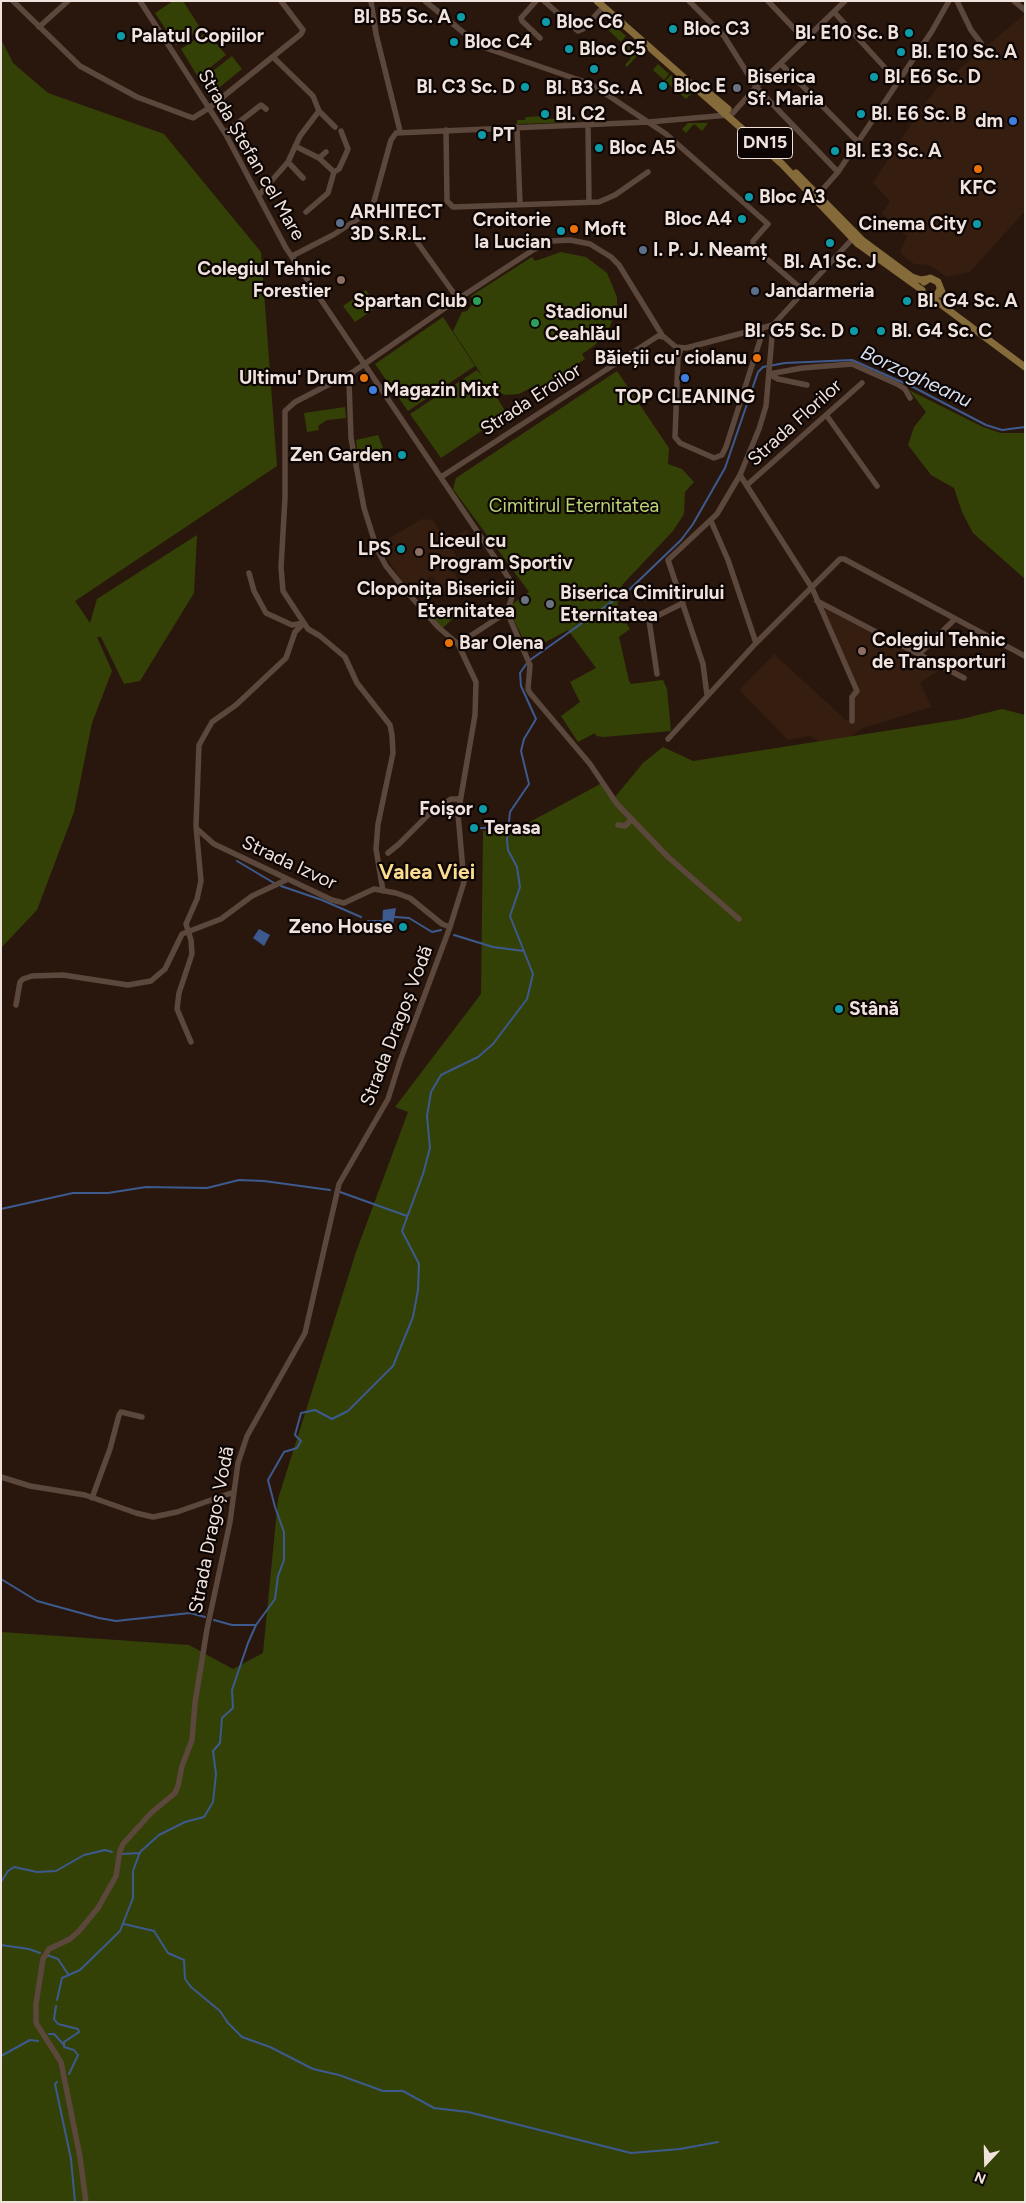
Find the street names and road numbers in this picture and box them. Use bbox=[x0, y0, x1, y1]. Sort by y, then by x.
street label: Strada Ștefan cel Mare bbox=[193, 65, 309, 245]
road number: DN15 bbox=[738, 128, 792, 158]
street label: Strada Eroilor bbox=[476, 359, 586, 441]
street label: Strada Florilor bbox=[743, 375, 847, 471]
street label: Strada Izvor bbox=[238, 831, 340, 895]
street label: Strada Dragoș Vodă bbox=[356, 943, 438, 1109]
street label: Strada Dragoș Vodă bbox=[185, 1445, 239, 1615]

